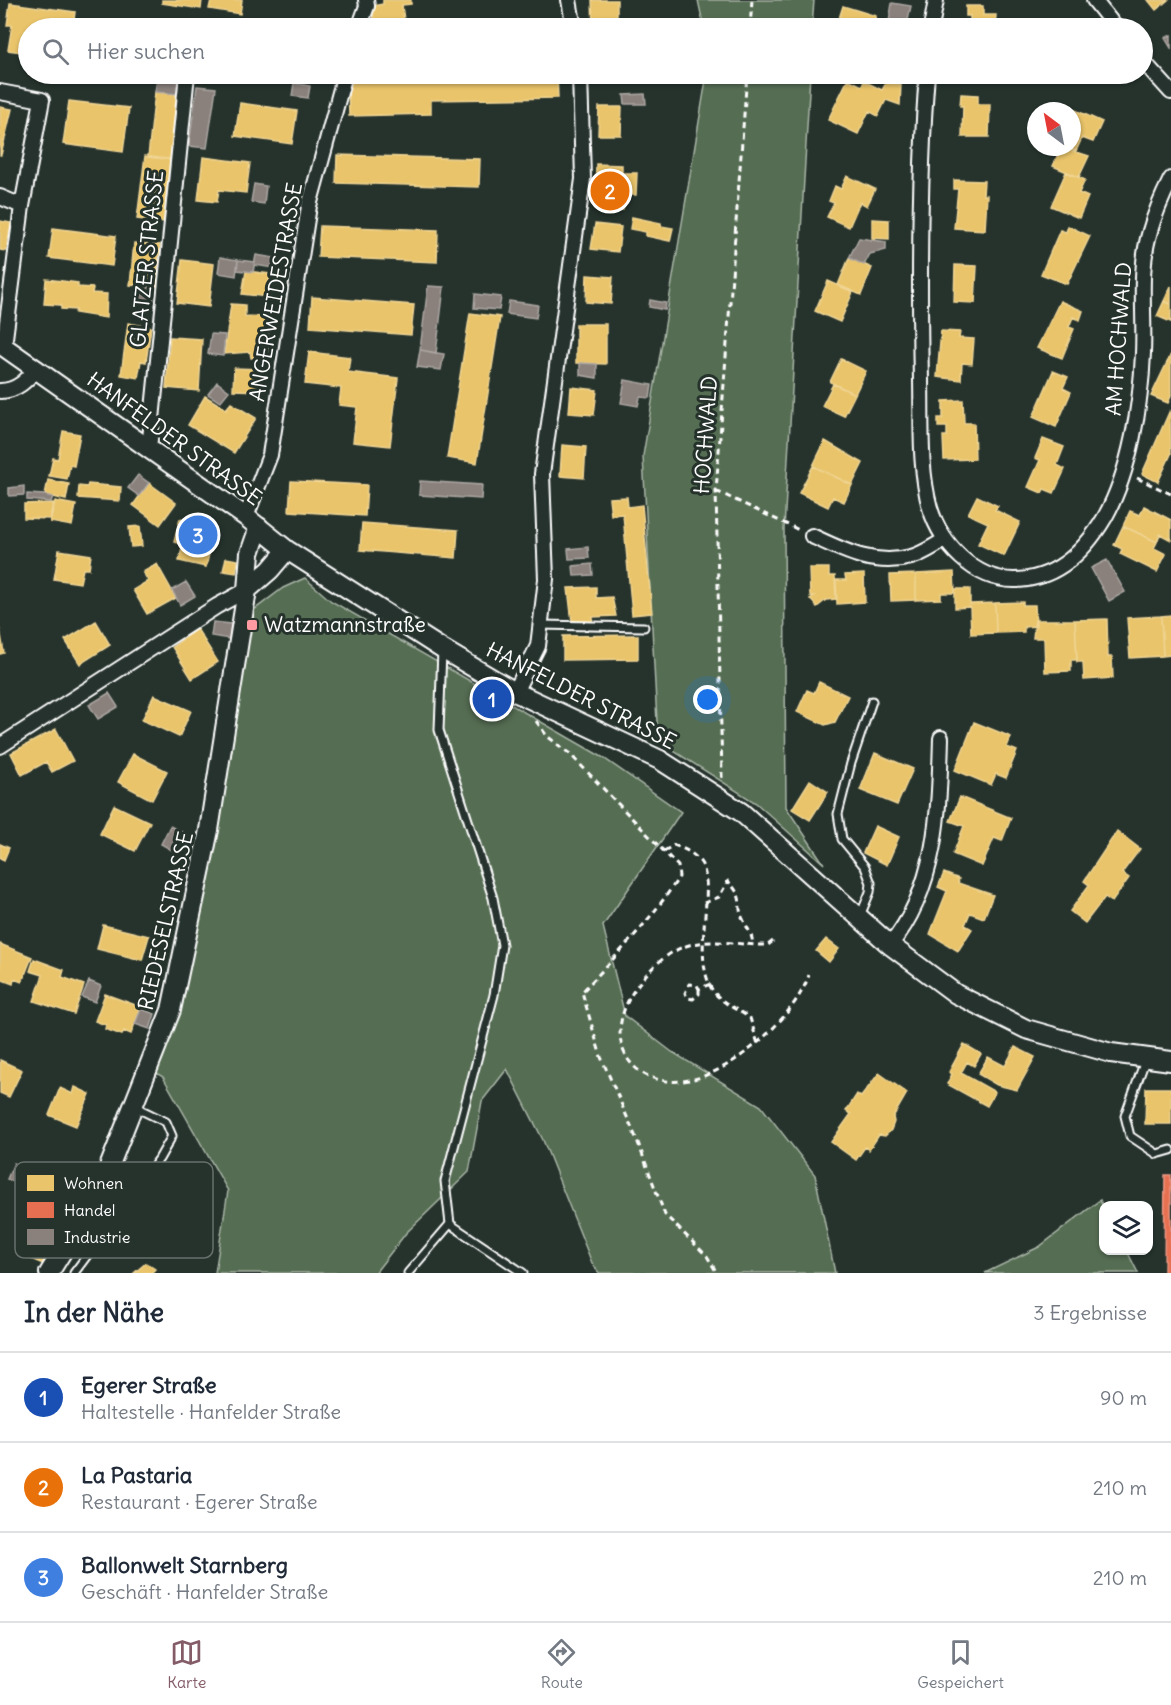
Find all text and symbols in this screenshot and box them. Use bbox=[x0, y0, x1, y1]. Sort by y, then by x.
search box bbox=[18, 18, 1153, 84]
icon: search bbox=[39, 35, 72, 68]
text: Hier suchen bbox=[87, 37, 205, 65]
north arrow bbox=[1027, 102, 1081, 156]
pin: 2 bbox=[590, 168, 630, 213]
street label: GLATZER STRASSE bbox=[124, 169, 169, 349]
street label: ANGERWEIDESTRASSE bbox=[243, 180, 308, 403]
street label: AM HOCHWALD bbox=[1100, 261, 1137, 417]
street label: HANFELDER STRASSE bbox=[82, 366, 267, 511]
street label: HOCHWALD bbox=[688, 375, 723, 495]
pin: 3 bbox=[178, 512, 218, 558]
place label: Watzmannstraße bbox=[264, 611, 426, 638]
marker: Watzmannstraße bbox=[245, 618, 259, 632]
street label: HANFELDER STRASSE bbox=[482, 636, 681, 755]
pin: 1 bbox=[472, 676, 512, 722]
your location bbox=[693, 685, 722, 714]
street label: RIEDESELSTRASSE bbox=[132, 829, 199, 1013]
legend bbox=[15, 1162, 213, 1258]
text: Wohnen bbox=[64, 1173, 123, 1193]
text: Handel bbox=[64, 1200, 115, 1220]
map controls bbox=[1099, 1201, 1153, 1255]
button: layers bbox=[1099, 1201, 1153, 1255]
text: Industrie bbox=[64, 1227, 130, 1247]
text: In der Nähe bbox=[24, 1296, 164, 1329]
text: 3 Ergebnisse bbox=[1033, 1300, 1147, 1325]
text: Egerer Straße bbox=[81, 1371, 217, 1399]
text: 1 bbox=[40, 1385, 47, 1410]
text: 90 m bbox=[1100, 1385, 1147, 1410]
text: Haltestelle · Hanfelder Straße bbox=[81, 1399, 341, 1424]
text: La Pastaria bbox=[81, 1461, 192, 1489]
text: 2 bbox=[38, 1475, 49, 1500]
text: 210 m bbox=[1093, 1475, 1147, 1500]
text: Restaurant · Egerer Straße bbox=[81, 1489, 318, 1514]
text: Ballonwelt Starnberg bbox=[81, 1551, 288, 1579]
text: 3 bbox=[38, 1565, 49, 1590]
text: 210 m bbox=[1093, 1565, 1147, 1590]
text: Geschäft · Hanfelder Straße bbox=[81, 1579, 328, 1604]
tab: Karte bbox=[167, 1636, 206, 1692]
tab: Route bbox=[541, 1636, 583, 1692]
tab: Gespeichert bbox=[917, 1636, 1004, 1692]

